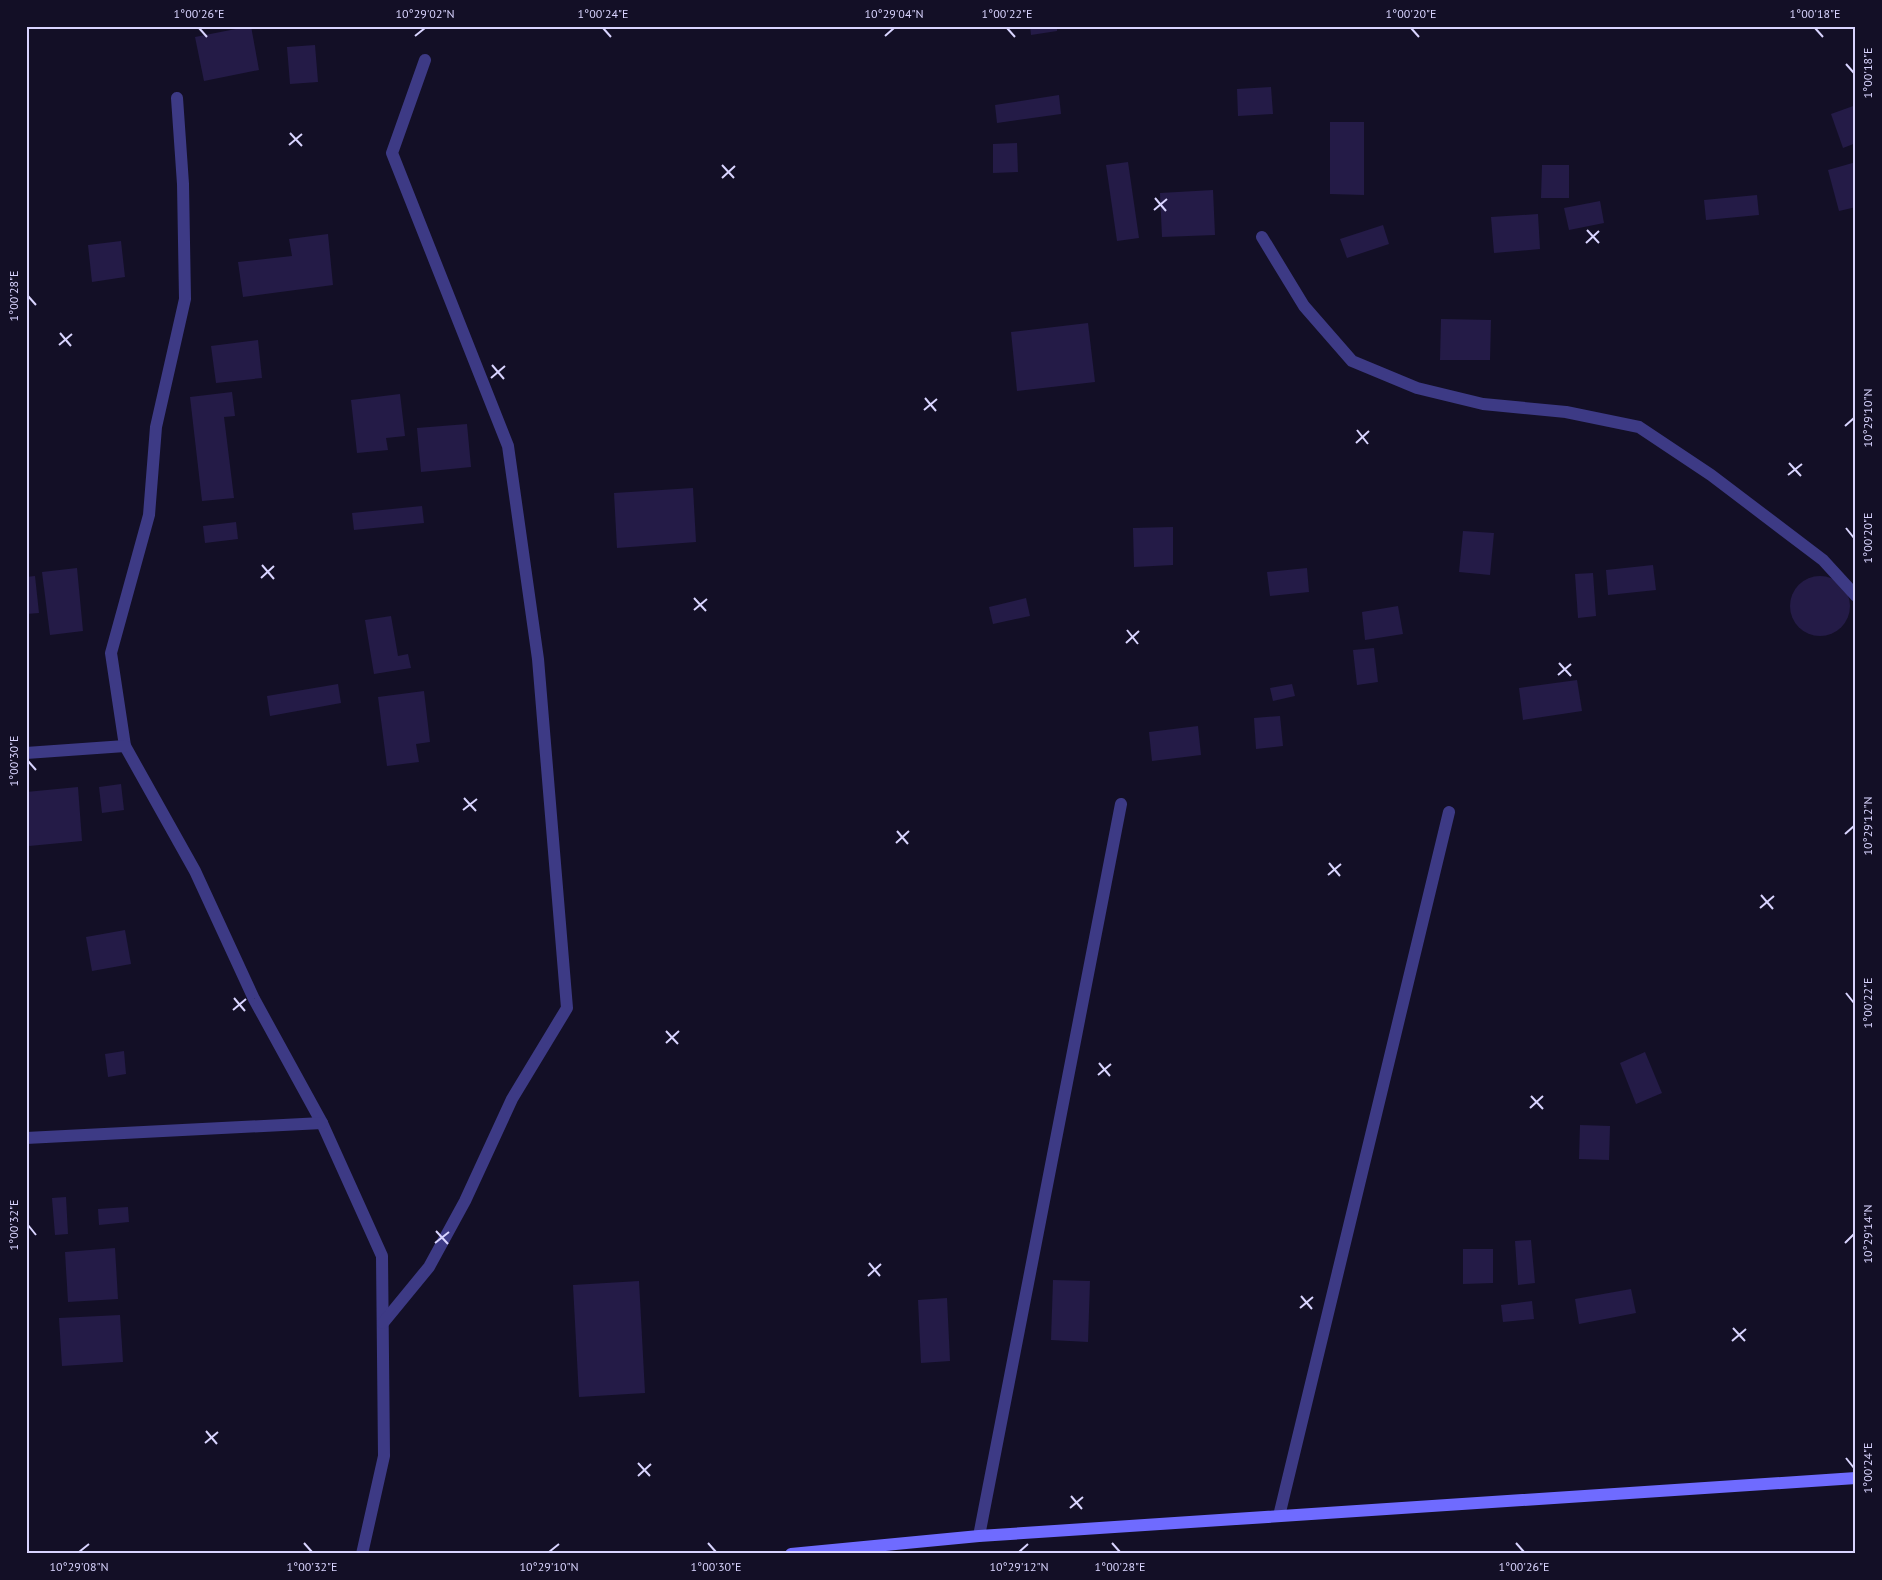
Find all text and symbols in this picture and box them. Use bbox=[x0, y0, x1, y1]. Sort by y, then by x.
text: 1°00'26"E bbox=[174, 6, 224, 21]
text: 10°29'02"N bbox=[395, 6, 455, 21]
text: 1°00'24"E bbox=[578, 6, 628, 21]
text: 10°29'04"N bbox=[864, 6, 924, 21]
text: 1°00'22"E bbox=[982, 6, 1032, 21]
text: 1°00'20"E bbox=[1386, 6, 1436, 21]
text: 1°00'18"E bbox=[1790, 6, 1840, 21]
text: 1°00'18"E bbox=[1860, 48, 1875, 98]
text: 1°00'28"E bbox=[6, 271, 21, 321]
text: 10°29'10"N bbox=[1860, 388, 1875, 448]
text: 1°00'20"E bbox=[1860, 513, 1875, 563]
text: 1°00'30"E bbox=[6, 736, 21, 786]
text: 10°29'12"N bbox=[1860, 796, 1875, 856]
text: 1°00'22"E bbox=[1860, 978, 1875, 1028]
text: 1°00'32"E bbox=[6, 1200, 21, 1250]
text: 10°29'14"N bbox=[1860, 1204, 1875, 1264]
text: 1°00'24"E bbox=[1860, 1443, 1875, 1493]
text: 10°29'08"N bbox=[49, 1559, 109, 1574]
text: 1°00'32"E bbox=[287, 1559, 337, 1574]
text: 10°29'10"N bbox=[519, 1559, 579, 1574]
text: 1°00'30"E bbox=[691, 1559, 741, 1574]
text: 10°29'12"N bbox=[989, 1559, 1049, 1574]
text: 1°00'28"E bbox=[1095, 1559, 1145, 1574]
text: 1°00'26"E bbox=[1499, 1559, 1549, 1574]

